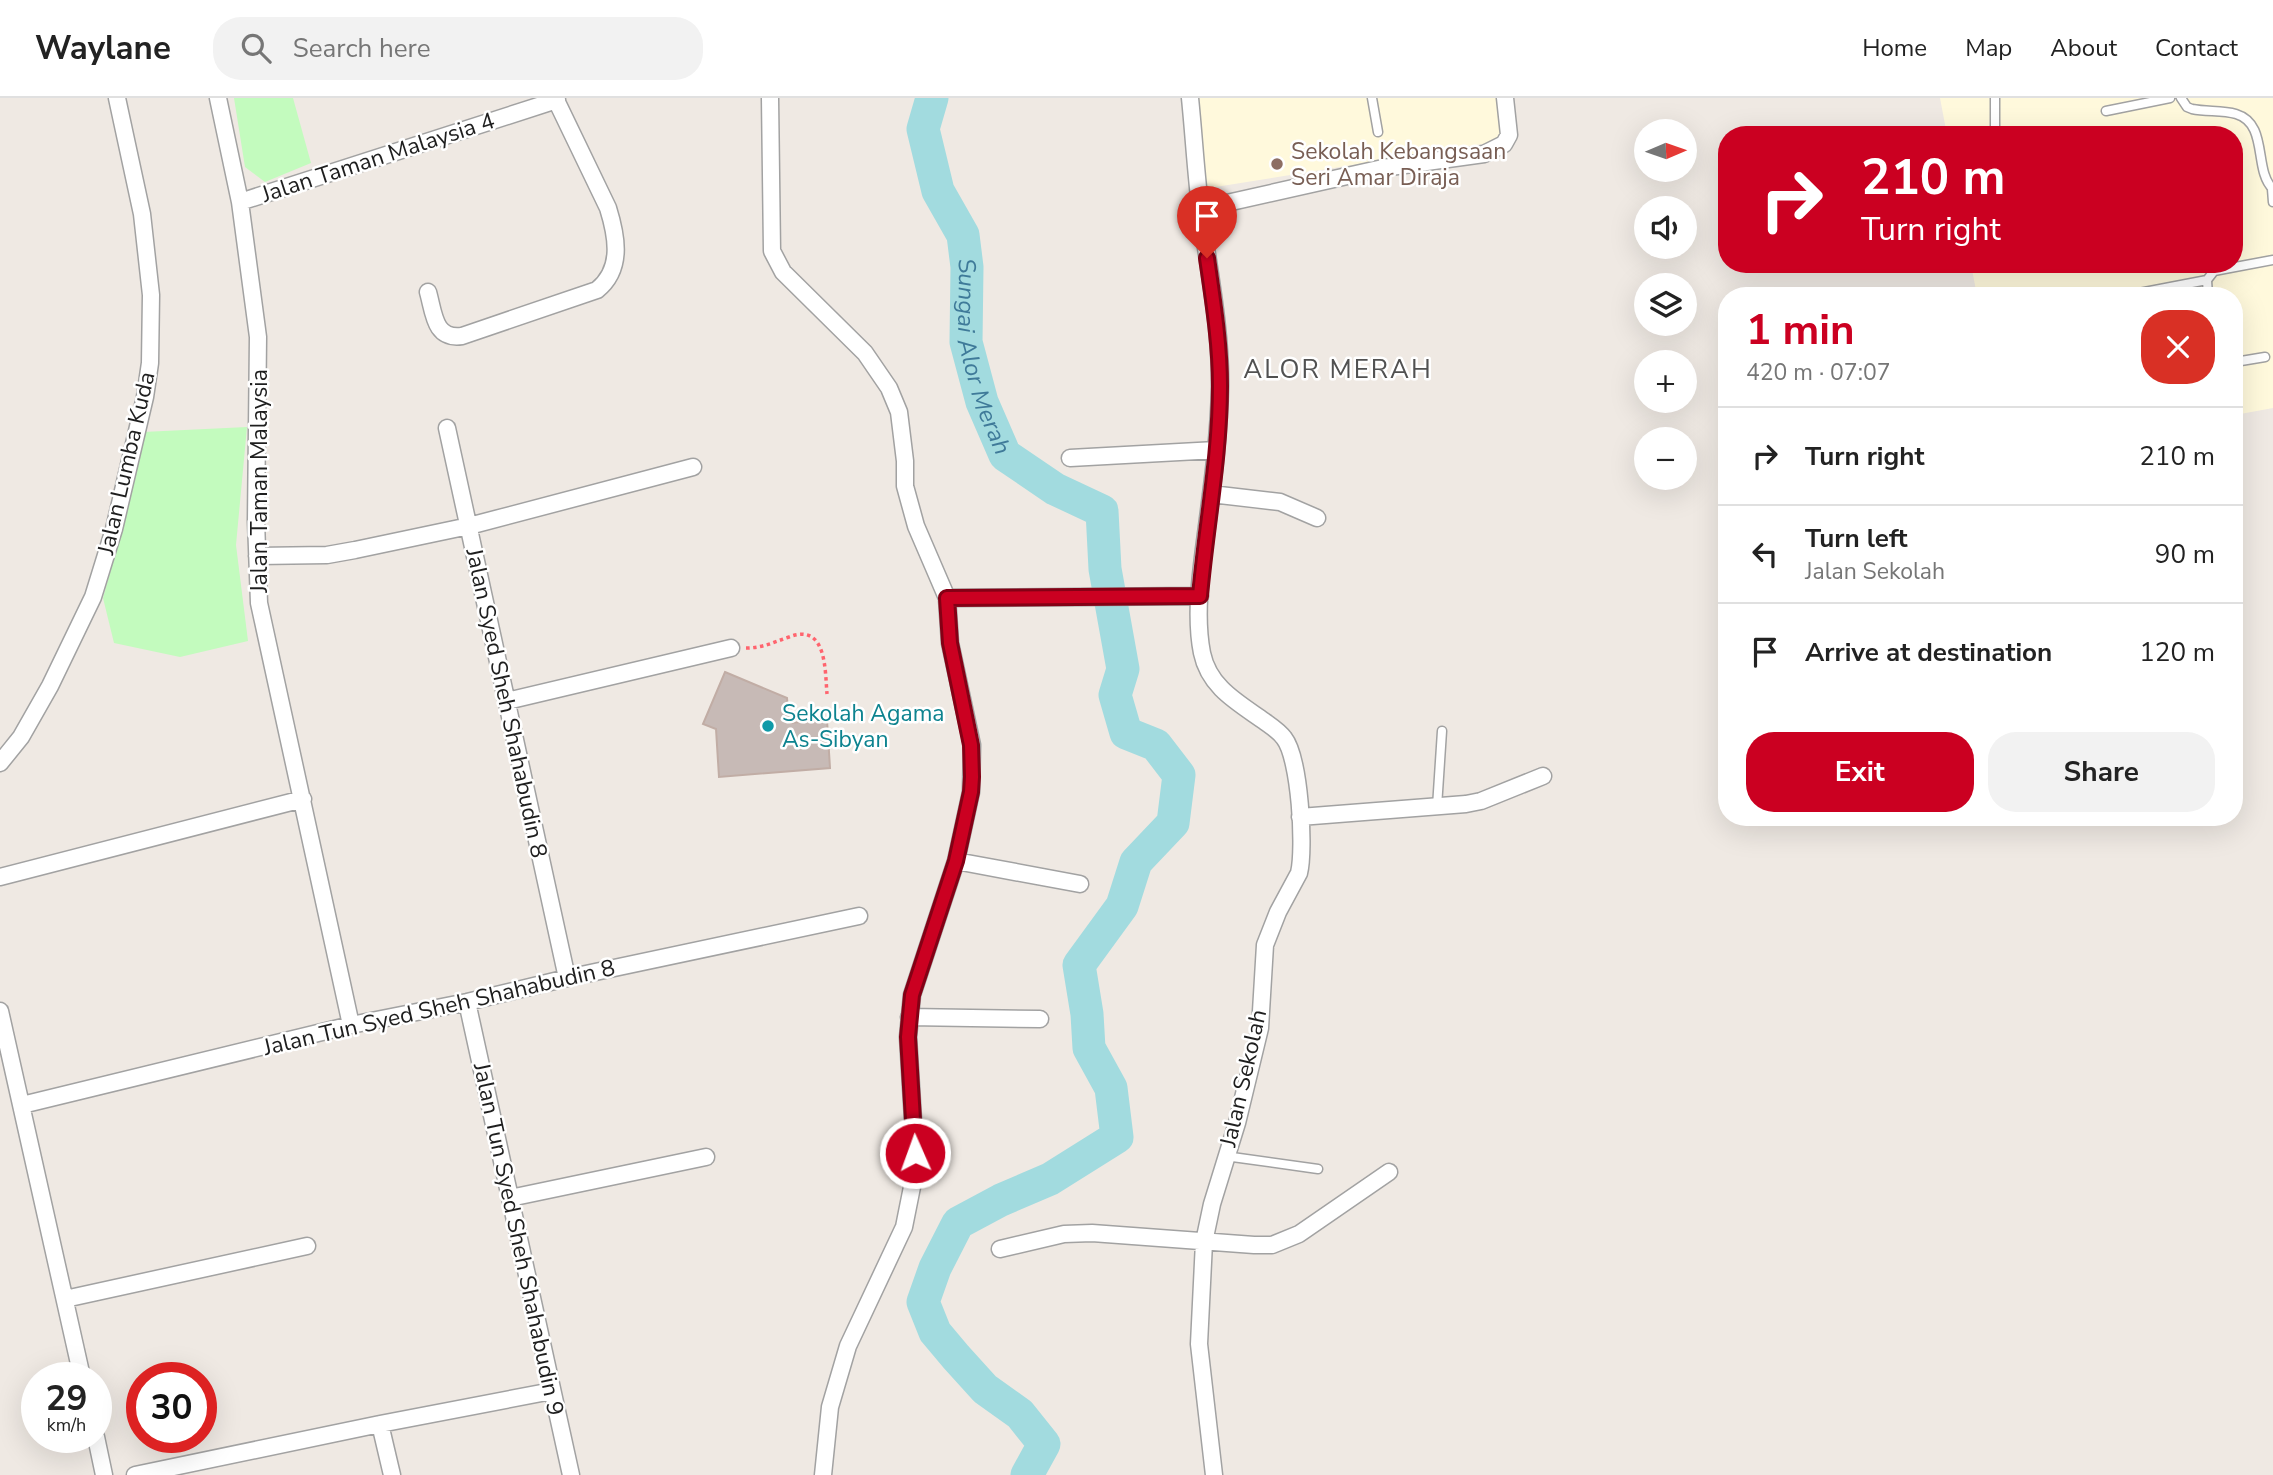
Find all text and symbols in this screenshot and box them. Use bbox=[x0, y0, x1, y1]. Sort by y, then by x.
search box bbox=[213, 17, 703, 80]
text: Waylane bbox=[35, 26, 171, 71]
icon: search bbox=[237, 29, 275, 67]
text: Search here bbox=[293, 31, 431, 66]
text: Home bbox=[1862, 32, 1927, 64]
text: Map bbox=[1965, 32, 2012, 64]
text: About bbox=[2050, 32, 2117, 64]
text: Contact bbox=[2155, 32, 2238, 64]
street label: Jalan Taman Malaysia 4 bbox=[257, 105, 499, 210]
north arrow bbox=[1634, 119, 1698, 182]
map controls bbox=[1634, 119, 1697, 490]
place label: Sekolah Kebangsaan Seri Amar Diraja bbox=[1291, 136, 1506, 193]
text: 210 m bbox=[1861, 144, 2005, 211]
icon: right bbox=[1746, 154, 1837, 245]
marker: Sekolah Kebangsaan Seri Amar Diraja bbox=[1269, 156, 1285, 172]
pin bbox=[1177, 186, 1237, 258]
button: sound bbox=[1634, 196, 1697, 259]
icon: arrive bbox=[1188, 197, 1226, 235]
text: Turn right bbox=[1861, 208, 2001, 251]
water label: Sungai Alor Merah bbox=[949, 257, 1019, 459]
button: layers bbox=[1634, 273, 1697, 336]
text: 1 min bbox=[1746, 302, 1855, 359]
button: close bbox=[2141, 310, 2215, 384]
button: + bbox=[1634, 350, 1697, 413]
district label: ALOR MERAH bbox=[1243, 352, 1433, 387]
text: 420 m · 07:07 bbox=[1746, 357, 1891, 388]
street label: Jalan Lumba Kuda bbox=[90, 369, 163, 558]
street label: Jalan Taman Malaysia bbox=[244, 369, 275, 594]
button: − bbox=[1634, 427, 1697, 490]
icon: right bbox=[1746, 437, 1784, 475]
text: Turn right bbox=[1805, 439, 1924, 474]
text: 210 m bbox=[2139, 439, 2215, 474]
text: Turn left bbox=[1805, 521, 1908, 556]
icon: left bbox=[1746, 535, 1784, 573]
text: 90 m bbox=[2155, 537, 2215, 572]
street label: Jalan Syed Sheh Shahabudin 8 bbox=[458, 544, 554, 861]
text: Jalan Sekolah bbox=[1805, 556, 1945, 587]
icon: arrive bbox=[1746, 633, 1784, 671]
text: Arrive at destination bbox=[1805, 635, 2052, 670]
text: 120 m bbox=[2139, 635, 2215, 670]
place label: Sekolah Agama As-Sibyan bbox=[782, 698, 945, 755]
marker: Sekolah Agama As-Sibyan bbox=[760, 718, 776, 734]
button: Exit bbox=[1746, 732, 1974, 812]
button: Share bbox=[1988, 732, 2215, 812]
street label: Jalan Tun Syed Sheh Shahabudin 8 bbox=[259, 952, 618, 1063]
street label: Jalan Sekolah bbox=[1212, 1006, 1274, 1151]
street label: Jalan Tun Syed Sheh Shahabudin 9 bbox=[466, 1059, 571, 1418]
position arrow bbox=[878, 1116, 952, 1190]
speed limit sign: 30 bbox=[126, 1362, 217, 1453]
text: 29 bbox=[45, 1375, 88, 1422]
text: km/h bbox=[47, 1413, 86, 1437]

